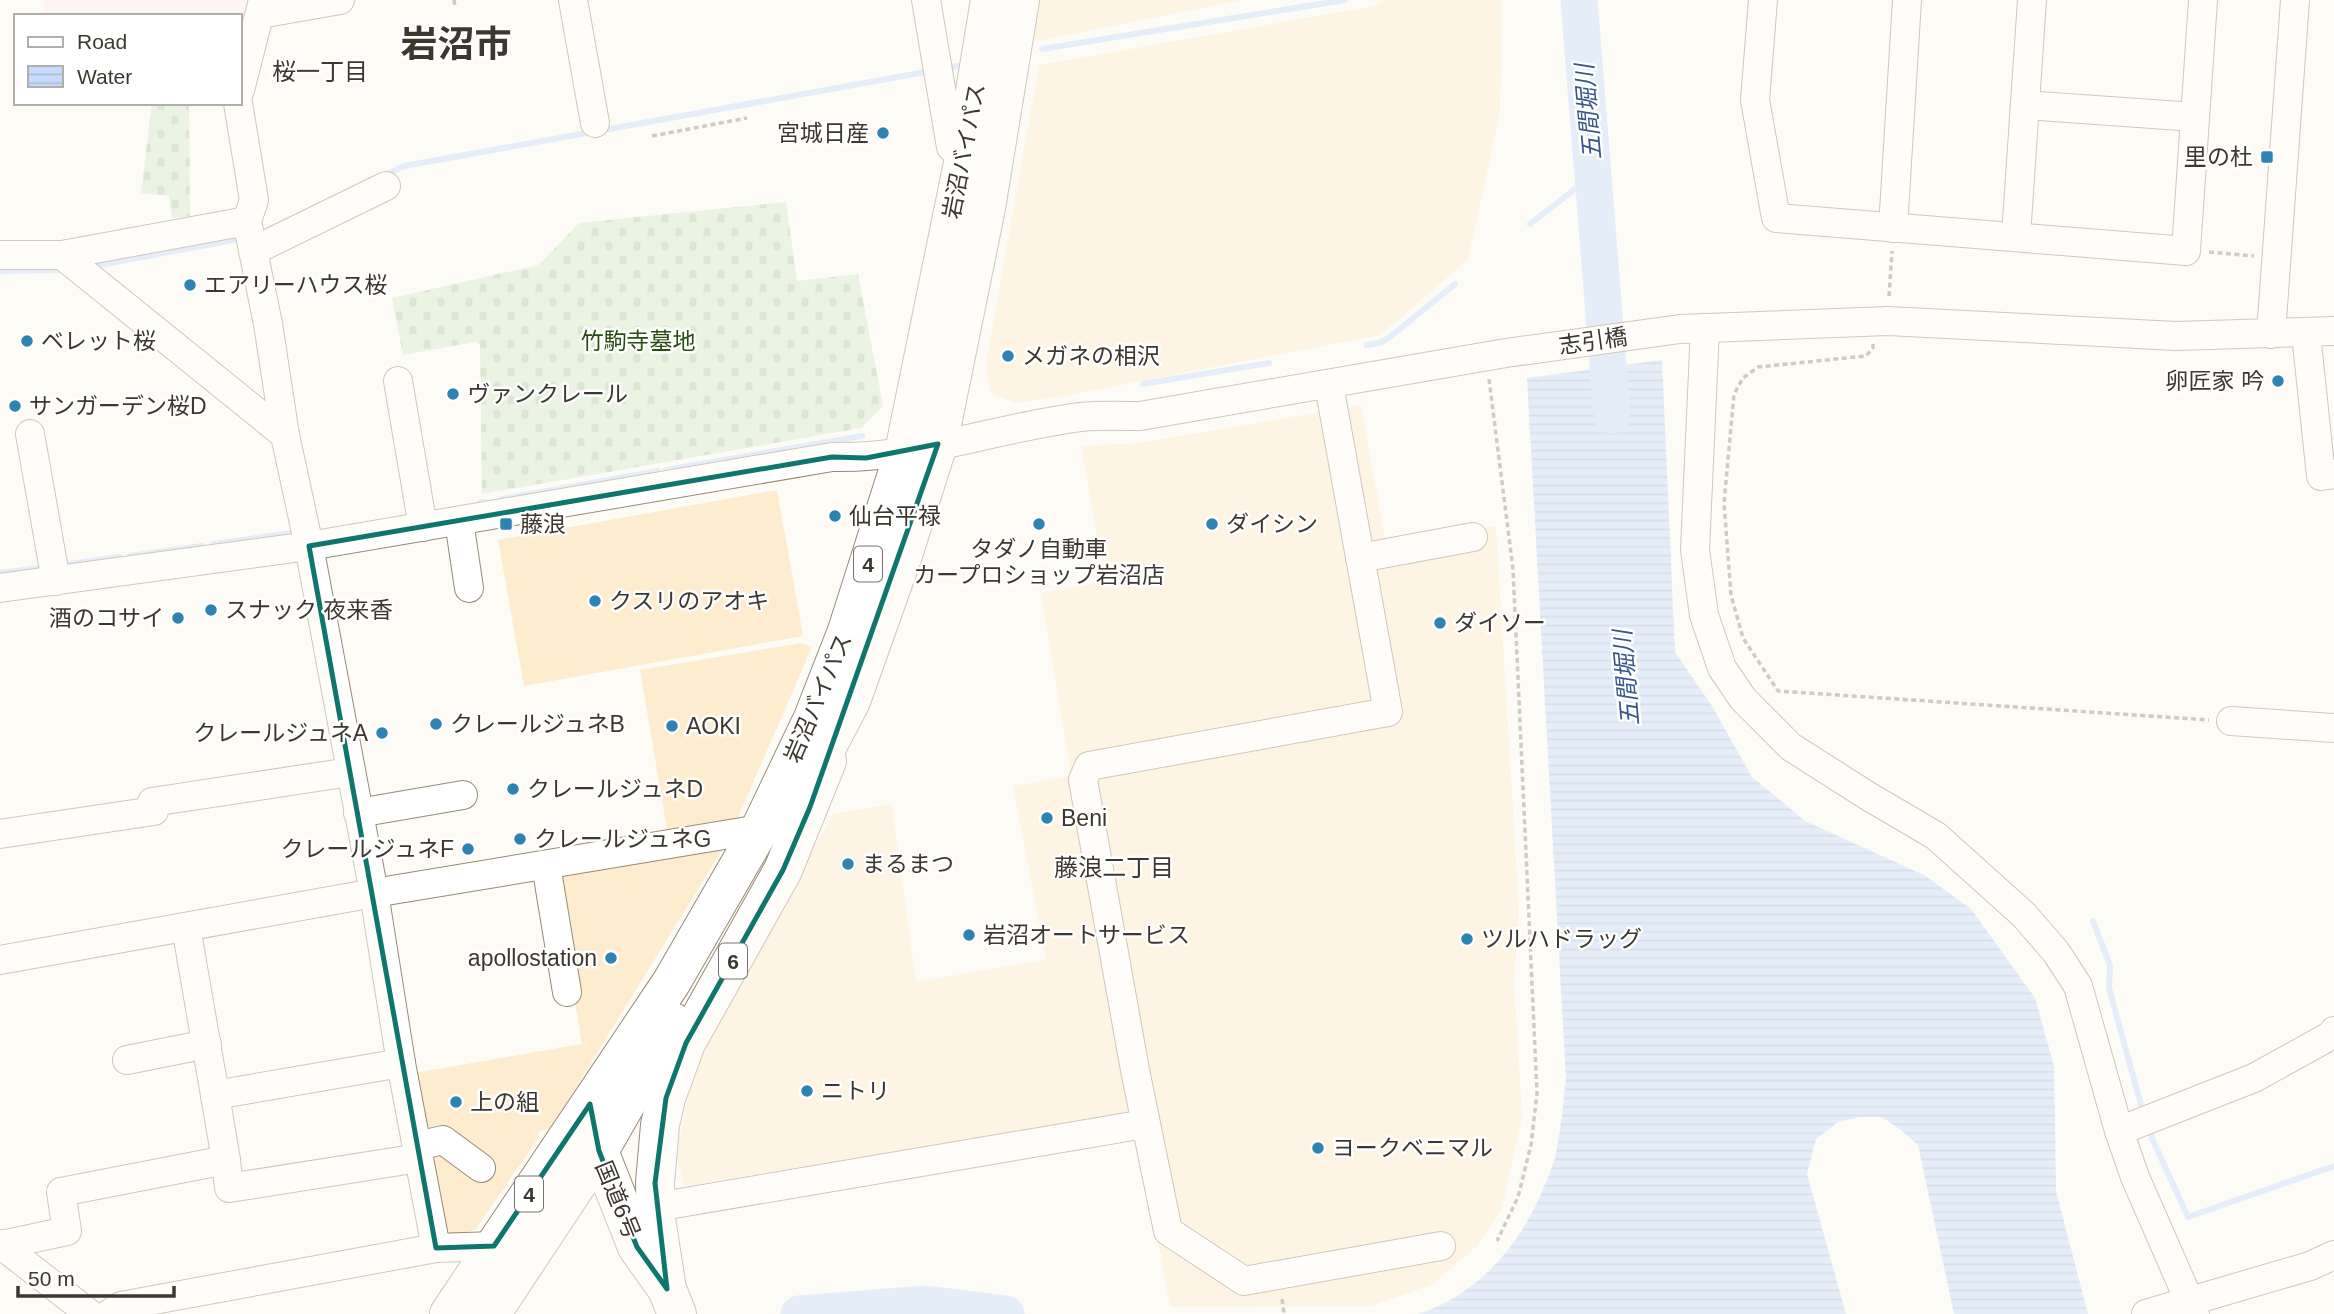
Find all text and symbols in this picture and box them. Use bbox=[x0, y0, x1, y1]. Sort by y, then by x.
legend bbox=[14, 14, 242, 105]
district label: 岩沼市 bbox=[401, 24, 512, 65]
text: Road bbox=[77, 30, 127, 53]
district label: 桜一丁目 bbox=[272, 58, 368, 85]
water label: 五間堀川 bbox=[1570, 60, 1606, 161]
text: Water bbox=[77, 65, 132, 88]
street label: 岩沼バイパス bbox=[938, 81, 990, 221]
place label: 宮城日産 bbox=[777, 120, 869, 146]
marker: 宮城日産 bbox=[875, 125, 891, 141]
place label: 里の杜 bbox=[2184, 144, 2253, 170]
marker: 里の杜 bbox=[2259, 149, 2275, 165]
place label: エアリーハウス桜 bbox=[204, 272, 388, 298]
marker: エアリーハウス桜 bbox=[182, 277, 198, 293]
street label: 志引橋 bbox=[1557, 323, 1629, 359]
place label: ベレット桜 bbox=[41, 328, 156, 354]
park label: 竹駒寺墓地 bbox=[581, 328, 696, 354]
marker: ベレット桜 bbox=[19, 333, 35, 349]
place label: メガネの相沢 bbox=[1022, 343, 1160, 369]
marker: メガネの相沢 bbox=[1000, 348, 1016, 364]
place label: 卵匠家 吟 bbox=[2166, 368, 2264, 394]
marker: 卵匠家 吟 bbox=[2270, 373, 2286, 389]
place label: ヴァンクレール bbox=[467, 381, 628, 407]
marker: ヴァンクレール bbox=[445, 386, 461, 402]
place label: サンガーデン桜D bbox=[29, 393, 207, 419]
marker: サンガーデン桜D bbox=[7, 398, 23, 414]
place label: 仙台平禄 bbox=[849, 503, 941, 529]
marker: 仙台平禄 bbox=[827, 508, 843, 524]
place label: 藤浪 bbox=[520, 511, 566, 537]
place label: ダイシン bbox=[1226, 511, 1318, 537]
marker: 藤浪 bbox=[498, 516, 514, 532]
marker: タダノ自動車 カープロショップ岩沼店 bbox=[1031, 516, 1047, 532]
marker: ダイシン bbox=[1204, 516, 1220, 532]
place label: タダノ自動車 カープロショップ岩沼店 bbox=[913, 536, 1165, 588]
road number: 4 bbox=[854, 546, 882, 582]
place label: クスリのアオキ bbox=[609, 588, 769, 614]
marker: クスリのアオキ bbox=[587, 593, 603, 609]
place label: スナック 夜来香 bbox=[225, 597, 392, 623]
marker: スナック 夜来香 bbox=[203, 602, 219, 618]
place label: 酒のコサイ bbox=[49, 605, 164, 631]
marker: 酒のコサイ bbox=[170, 610, 186, 626]
place label: ダイソー bbox=[1454, 610, 1546, 636]
marker: ダイソー bbox=[1432, 615, 1448, 631]
water label: 五間堀川 bbox=[1608, 626, 1644, 727]
street label: 岩沼バイパス bbox=[779, 630, 857, 766]
place label: クレールジュネB bbox=[450, 711, 625, 737]
place label: AOKI bbox=[686, 713, 741, 739]
marker: クレールジュネB bbox=[428, 716, 444, 732]
marker: AOKI bbox=[664, 718, 680, 734]
place label: クレールジュネA bbox=[193, 720, 369, 746]
marker: クレールジュネA bbox=[374, 725, 390, 741]
place label: クレールジュネD bbox=[527, 776, 703, 802]
marker: クレールジュネD bbox=[505, 781, 521, 797]
place label: Beni bbox=[1061, 805, 1107, 831]
marker: Beni bbox=[1039, 810, 1055, 826]
place label: クレールジュネG bbox=[534, 826, 711, 852]
marker: クレールジュネG bbox=[512, 831, 528, 847]
place label: クレールジュネF bbox=[281, 836, 454, 862]
marker: クレールジュネF bbox=[460, 841, 476, 857]
place label: まるまつ bbox=[862, 851, 954, 877]
district label: 藤浪二丁目 bbox=[1054, 854, 1174, 881]
marker: まるまつ bbox=[840, 856, 856, 872]
place label: 岩沼オートサービス bbox=[983, 922, 1190, 948]
place label: ツルハドラッグ bbox=[1481, 926, 1642, 952]
marker: 岩沼オートサービス bbox=[961, 927, 977, 943]
marker: ツルハドラッグ bbox=[1459, 931, 1475, 947]
road number: 6 bbox=[719, 944, 747, 978]
place label: apollostation bbox=[468, 945, 597, 971]
marker: apollostation bbox=[603, 950, 619, 966]
place label: ニトリ bbox=[821, 1078, 890, 1104]
marker: ニトリ bbox=[799, 1083, 815, 1099]
place label: 上の組 bbox=[470, 1089, 539, 1115]
marker: 上の組 bbox=[448, 1094, 464, 1110]
place label: ヨークベニマル bbox=[1332, 1135, 1493, 1161]
marker: ヨークベニマル bbox=[1310, 1140, 1326, 1156]
street label: 国道6号 bbox=[591, 1157, 645, 1243]
road number: 4 bbox=[515, 1176, 543, 1212]
scale bar bbox=[18, 1254, 173, 1298]
text: 50 m bbox=[28, 1267, 75, 1290]

